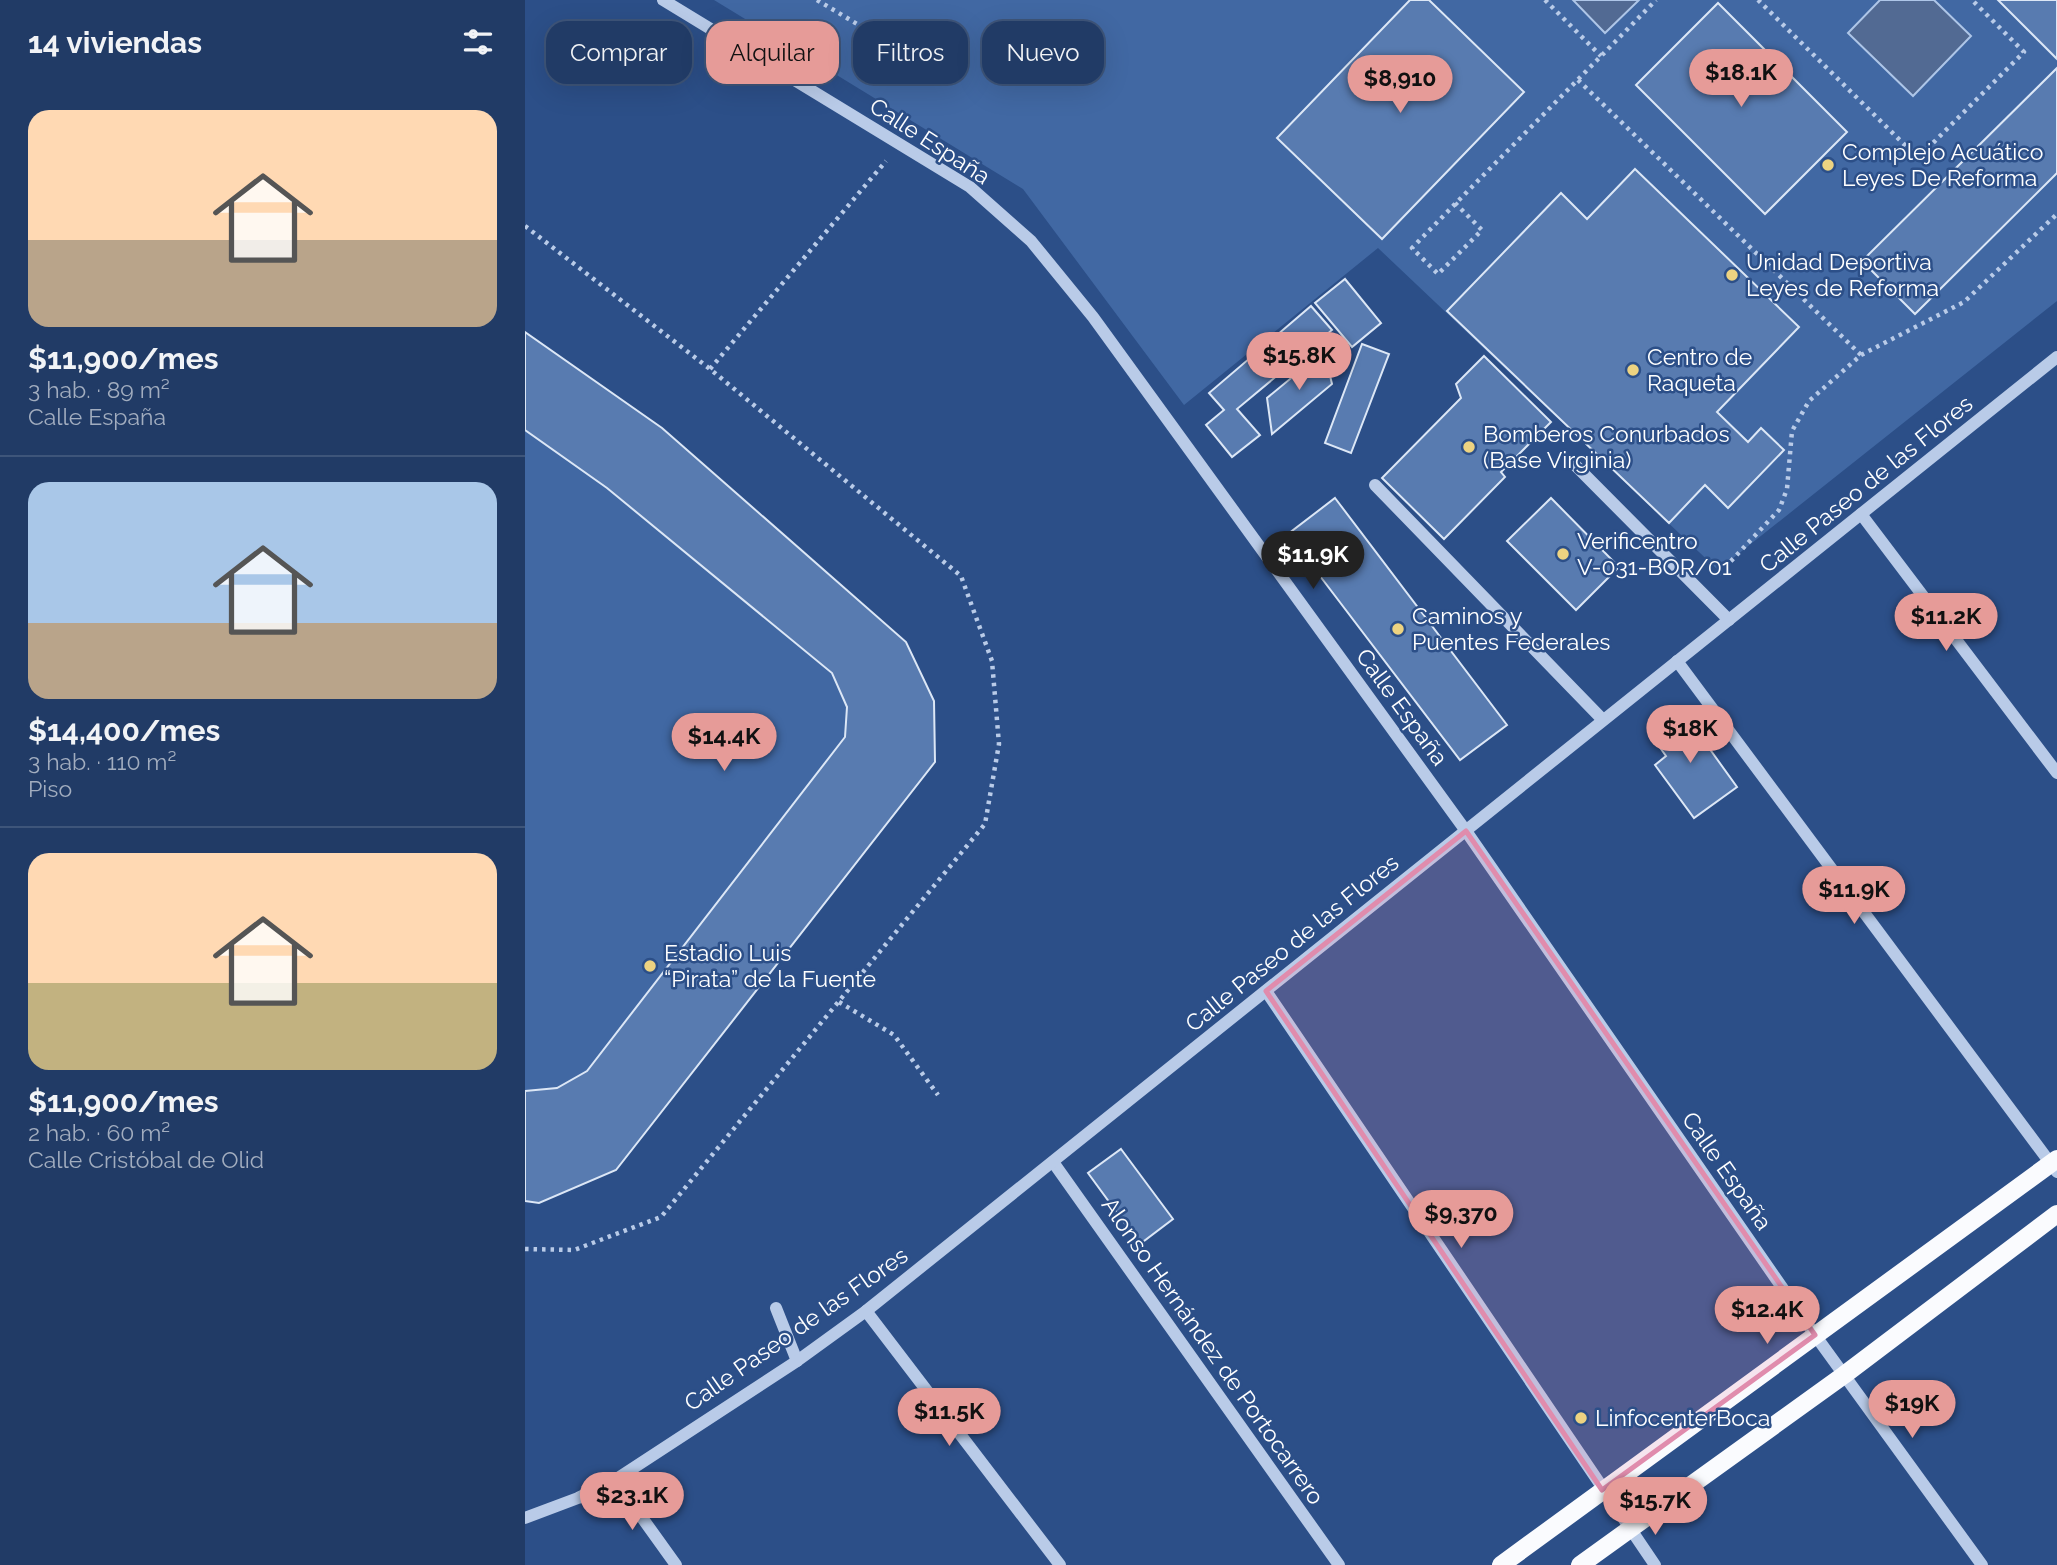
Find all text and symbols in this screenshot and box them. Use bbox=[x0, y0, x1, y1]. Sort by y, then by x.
chip: Comprar bbox=[546, 21, 692, 84]
chip: Alquilar bbox=[706, 21, 839, 84]
chip: Filtros bbox=[853, 21, 968, 84]
chip: Nuevo bbox=[982, 21, 1104, 84]
icon: filters bbox=[459, 23, 497, 61]
text: 14 viviendas bbox=[28, 25, 202, 60]
pin: $18.1K bbox=[1684, 50, 1798, 109]
pin: $8,910 bbox=[1343, 55, 1457, 115]
text: $18.1K bbox=[1705, 58, 1777, 85]
text: $8,910 bbox=[1364, 64, 1436, 91]
street label: Calle España bbox=[865, 92, 995, 189]
place label: Complejo Acuático Leyes De Reforma bbox=[1842, 138, 2043, 191]
icon: home bbox=[200, 155, 326, 281]
marker: Complejo Acuático Leyes De Reforma bbox=[1820, 157, 1836, 173]
place label: Unidad Deportiva Leyes de Reforma bbox=[1746, 248, 1939, 301]
marker: Unidad Deportiva Leyes de Reforma bbox=[1724, 267, 1740, 283]
pin: $15.8K bbox=[1242, 332, 1356, 392]
text: $11,900/mes bbox=[28, 341, 219, 376]
text: $15.8K bbox=[1262, 341, 1336, 368]
place label: Centro de Raqueta bbox=[1647, 343, 1752, 396]
marker: Centro de Raqueta bbox=[1625, 362, 1641, 378]
text: 3 hab. · 89 m² bbox=[28, 376, 170, 403]
street label: Calle Paseo de las Flores bbox=[1754, 389, 1978, 578]
text: Calle España bbox=[28, 403, 166, 430]
place label: Bomberos Conurbados (Base Virginia) bbox=[1483, 420, 1730, 473]
marker: Bomberos Conurbados (Base Virginia) bbox=[1461, 439, 1477, 455]
icon: home bbox=[200, 527, 326, 653]
place label: Verificentro V-031-BOR/01 bbox=[1577, 527, 1732, 580]
pin: $11.9K bbox=[1256, 532, 1370, 591]
text: $11.9K bbox=[1277, 540, 1349, 567]
marker: Verificentro V-031-BOR/01 bbox=[1555, 546, 1571, 562]
pin: $11.2K bbox=[1889, 594, 2003, 653]
place label: Caminos y Puentes Federales bbox=[1412, 602, 1610, 655]
text: $11.2K bbox=[1911, 602, 1981, 629]
marker: Caminos y Puentes Federales bbox=[1390, 621, 1406, 637]
street label: Calle España bbox=[1351, 643, 1454, 770]
pin: $18K bbox=[1649, 706, 1731, 765]
text: $14,400/mes bbox=[28, 713, 220, 748]
pin: $14.4K bbox=[667, 714, 781, 773]
text: $18K bbox=[1662, 714, 1718, 741]
text: $14.4K bbox=[688, 722, 760, 749]
text: 3 hab. · 110 m² bbox=[28, 748, 176, 775]
text: Piso bbox=[28, 775, 72, 802]
street label: Calle Paseo de las Flores bbox=[1180, 848, 1404, 1037]
pin: $11.9K bbox=[1797, 866, 1911, 926]
text: $11.9K bbox=[1818, 875, 1890, 902]
icon: home bbox=[200, 898, 326, 1024]
place label: Estadio Luis “Pirata” de la Fuente bbox=[664, 939, 876, 992]
marker: Estadio Luis “Pirata” de la Fuente bbox=[642, 958, 658, 974]
text: $11,900/mes bbox=[28, 1084, 219, 1119]
street label: Calle España bbox=[1677, 1106, 1778, 1235]
text: 2 hab. · 60 m² bbox=[28, 1119, 170, 1146]
text: Calle Cristóbal de Olid bbox=[28, 1146, 264, 1173]
pin: $9,370 bbox=[1404, 1190, 1518, 1250]
street label: Alonso Hernández de Portocarrero bbox=[1097, 1192, 1330, 1509]
text: $9,370 bbox=[1424, 1199, 1498, 1226]
street label: Calle Paseo de las Flores bbox=[679, 1241, 913, 1416]
pin: $12.4K bbox=[1710, 1286, 1824, 1346]
text: $12.4K bbox=[1731, 1295, 1803, 1322]
pin: $19K bbox=[1871, 1380, 1953, 1440]
pin: $11.5K bbox=[892, 1388, 1006, 1448]
text: $19K bbox=[1885, 1389, 1939, 1416]
text: $11.5K bbox=[914, 1397, 984, 1424]
place label: LinfocenterBoca bbox=[1595, 1404, 1770, 1431]
marker: LinfocenterBoca bbox=[1573, 1410, 1589, 1426]
pin: $23.1K bbox=[575, 1472, 689, 1532]
pin: $15.7K bbox=[1598, 1478, 1712, 1537]
text: $23.1K bbox=[596, 1481, 668, 1508]
text: $15.7K bbox=[1619, 1486, 1691, 1513]

